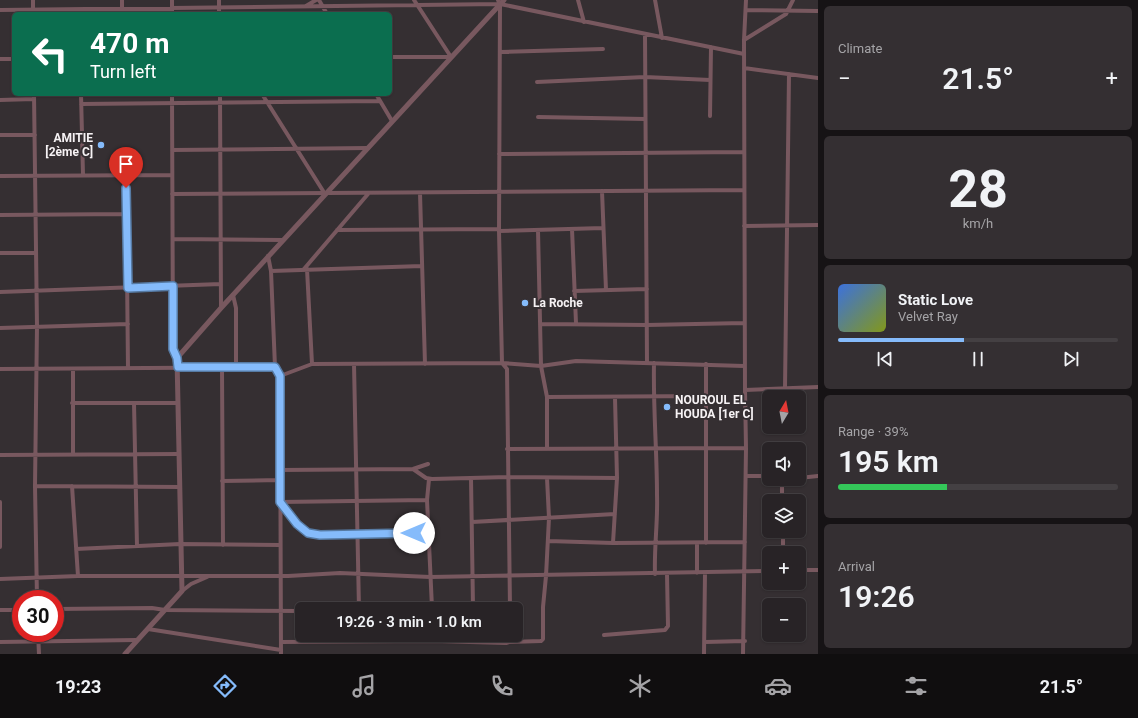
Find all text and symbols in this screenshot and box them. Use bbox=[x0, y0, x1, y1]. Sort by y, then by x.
text: 470 m bbox=[90, 27, 169, 60]
icon: left bbox=[24, 28, 76, 80]
text: Climate bbox=[838, 41, 882, 56]
text: Turn left bbox=[90, 61, 156, 82]
text: 21.5° bbox=[942, 61, 1014, 96]
text: − bbox=[838, 66, 851, 91]
text: + bbox=[1106, 66, 1118, 91]
place label: AMITIE [2ème C] bbox=[45, 131, 93, 159]
marker: AMITIE [2ème C] bbox=[96, 140, 106, 150]
pin bbox=[109, 147, 143, 188]
icon: arrive bbox=[115, 153, 137, 175]
text: 28 bbox=[948, 159, 1008, 220]
text: km/h bbox=[963, 216, 993, 231]
text: Static Love bbox=[898, 291, 973, 309]
place label: La Roche bbox=[533, 296, 583, 310]
marker: La Roche bbox=[520, 298, 530, 308]
text: Velvet Ray bbox=[898, 309, 958, 324]
icon: previous bbox=[874, 348, 896, 370]
icon: pause bbox=[967, 348, 989, 370]
icon: next bbox=[1060, 348, 1082, 370]
north arrow bbox=[762, 390, 806, 434]
map controls bbox=[762, 390, 806, 642]
place label: NOUROUL EL HOUDA [1er C] bbox=[675, 393, 754, 421]
marker: NOUROUL EL HOUDA [1er C] bbox=[662, 402, 672, 412]
text: Range · 39% bbox=[838, 424, 908, 439]
button: sound bbox=[762, 442, 806, 486]
text: 195 km bbox=[838, 444, 939, 479]
button: layers bbox=[762, 494, 806, 538]
position arrow bbox=[393, 512, 435, 554]
button: + bbox=[762, 546, 806, 590]
text: Arrival bbox=[838, 559, 875, 574]
text: 19:26 bbox=[838, 579, 915, 614]
speed limit sign: 30 bbox=[12, 590, 64, 642]
button: − bbox=[762, 598, 806, 642]
text: 19:26 · 3 min · 1.0 km bbox=[336, 613, 482, 631]
icon: directions bbox=[211, 672, 239, 700]
icon: music bbox=[350, 672, 378, 700]
icon: phone bbox=[488, 672, 516, 700]
icon: climate bbox=[626, 672, 654, 700]
icon: car bbox=[764, 672, 792, 700]
icon: filters bbox=[902, 672, 930, 700]
text: 19:23 bbox=[55, 676, 101, 697]
text: 21.5° bbox=[1040, 676, 1083, 697]

